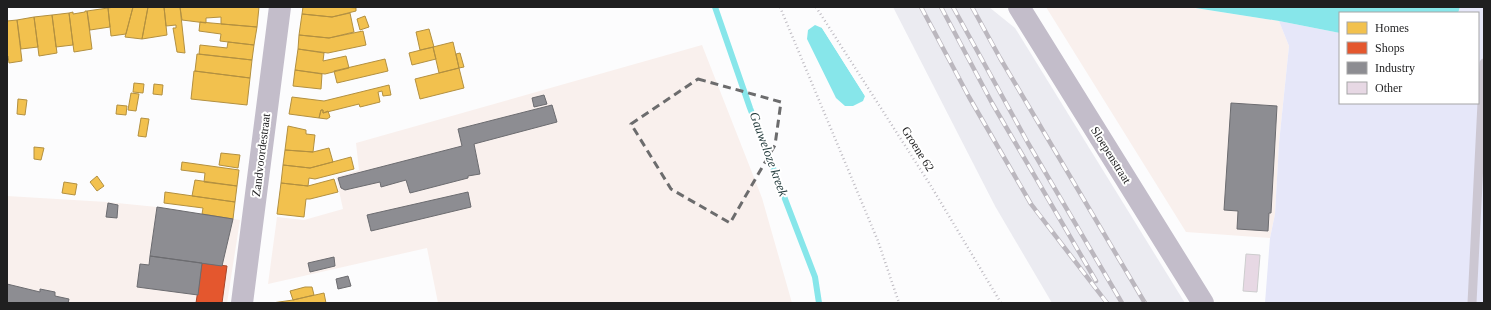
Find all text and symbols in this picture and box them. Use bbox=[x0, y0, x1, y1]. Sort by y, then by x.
legend bbox=[1339, 12, 1479, 104]
text: Homes bbox=[1375, 21, 1409, 35]
text: Shops bbox=[1375, 41, 1405, 55]
text: Industry bbox=[1375, 61, 1415, 75]
text: Other bbox=[1375, 81, 1402, 95]
water label: Gauweloze kreek bbox=[747, 110, 791, 198]
street label: Zandvoordestraat bbox=[249, 112, 273, 198]
street label: Groene 62 bbox=[899, 124, 937, 174]
street label: Sloepenstraat bbox=[1088, 124, 1134, 187]

